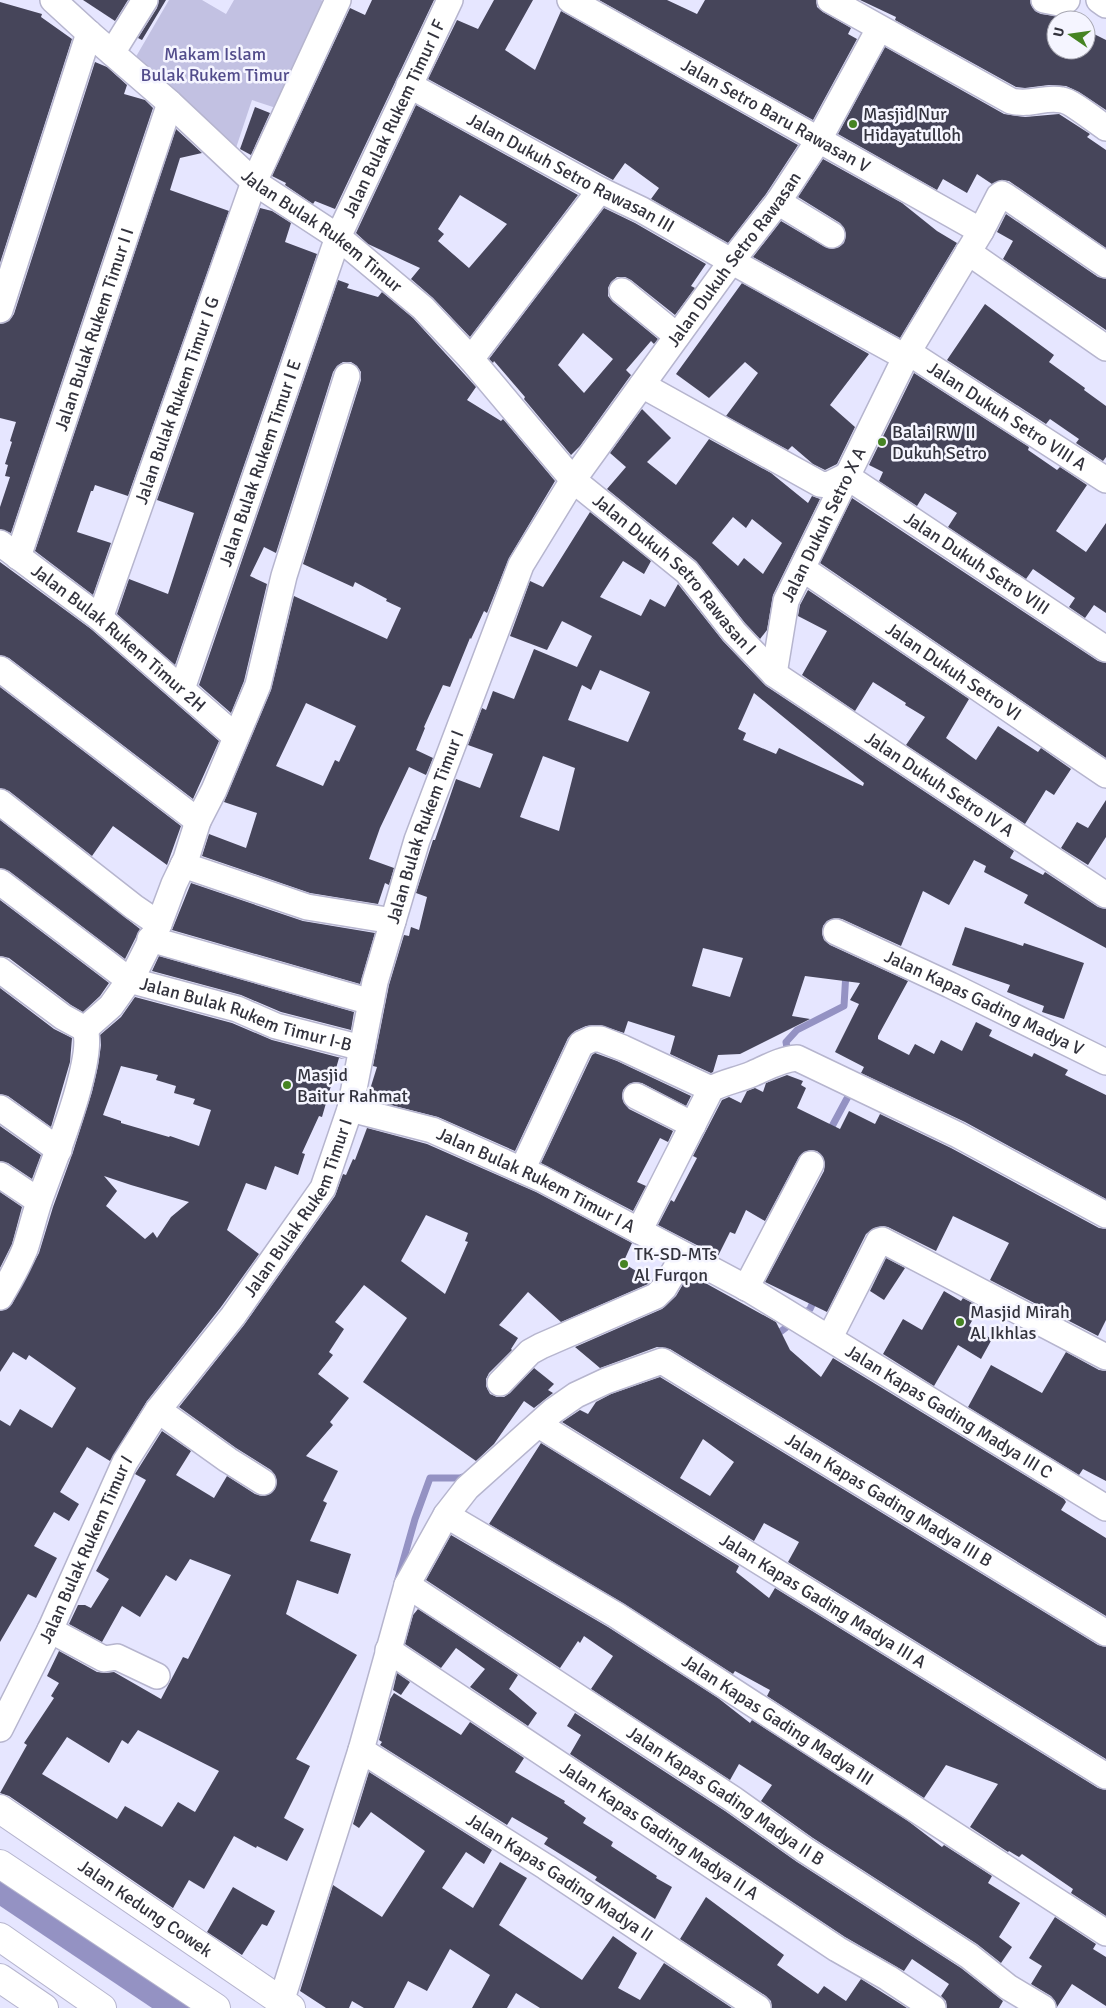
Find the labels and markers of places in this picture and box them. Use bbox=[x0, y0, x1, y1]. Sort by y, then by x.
place label: Masjid Nur Hidayatulloh bbox=[863, 103, 961, 146]
marker: Masjid Nur Hidayatulloh bbox=[847, 118, 859, 130]
place label: Balai RW II Dukuh Setro bbox=[892, 421, 987, 464]
marker: Balai RW II Dukuh Setro bbox=[876, 436, 888, 448]
place label: Masjid Baitur Rahmat bbox=[297, 1064, 408, 1107]
marker: Masjid Baitur Rahmat bbox=[281, 1079, 293, 1091]
place label: TK-SD-MTs Al Furqon bbox=[634, 1243, 717, 1286]
marker: TK-SD-MTs Al Furqon bbox=[618, 1258, 630, 1270]
place label: Masjid Mirah Al Ikhlas bbox=[970, 1301, 1070, 1344]
marker: Masjid Mirah Al Ikhlas bbox=[954, 1316, 966, 1328]

